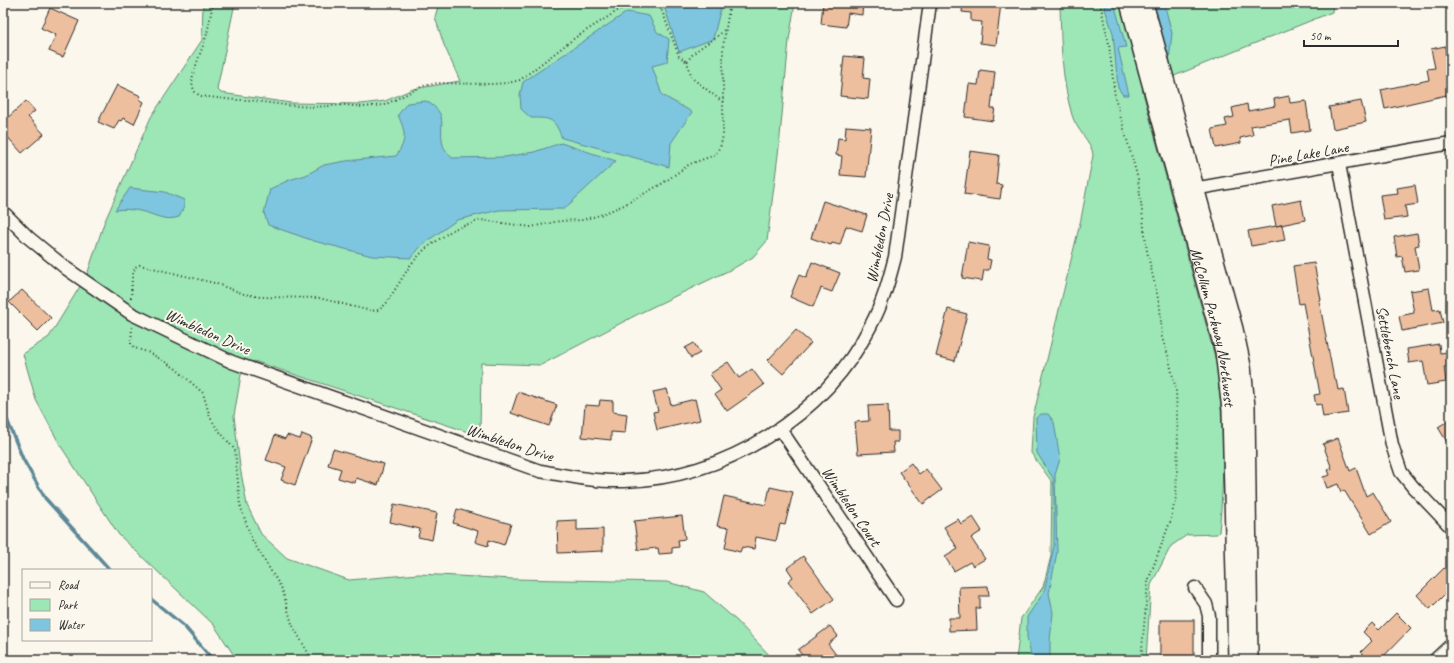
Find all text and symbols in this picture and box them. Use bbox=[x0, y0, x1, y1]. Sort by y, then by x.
scale bar bbox=[1304, 22, 1398, 48]
text: 50 m bbox=[1310, 28, 1332, 44]
street label: Pine Lake Lane bbox=[1267, 137, 1351, 171]
street label: Wimbledon Drive bbox=[862, 190, 899, 285]
street label: McCollum Parkway Northwest bbox=[1185, 246, 1240, 409]
street label: Wimbledon Drive bbox=[162, 304, 255, 360]
street label: Settlebench Lane bbox=[1371, 304, 1409, 402]
street label: Wimbledon Drive bbox=[464, 419, 558, 467]
street label: Wimbledon Court bbox=[817, 463, 886, 552]
legend bbox=[22, 569, 152, 641]
text: Road bbox=[58, 577, 80, 593]
text: Park bbox=[58, 597, 79, 613]
text: Water bbox=[58, 617, 86, 633]

